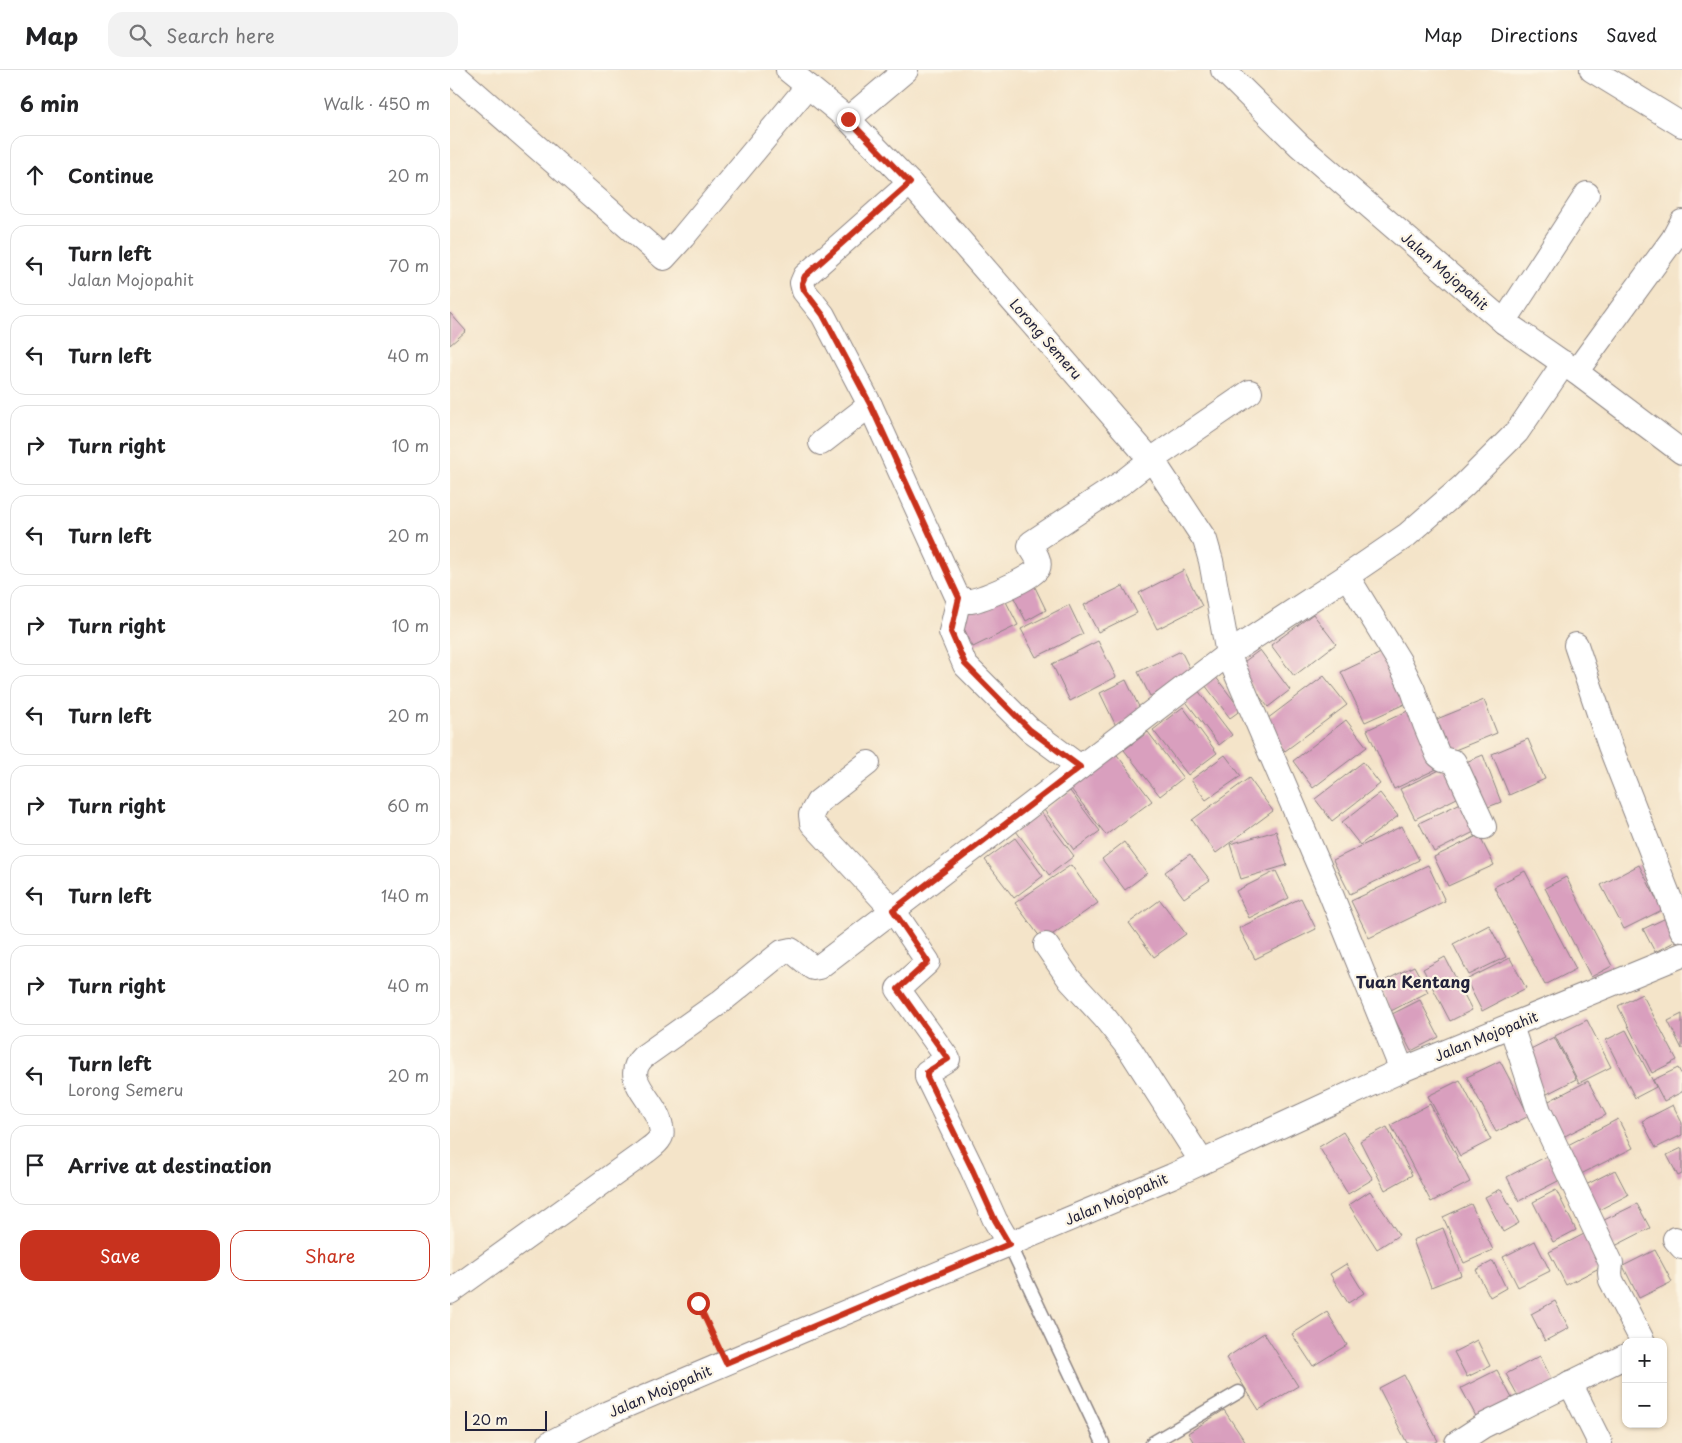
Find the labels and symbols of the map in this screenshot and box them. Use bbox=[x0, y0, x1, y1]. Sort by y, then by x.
route end bbox=[837, 108, 860, 131]
street label: Jalan Mojopahit bbox=[1397, 227, 1494, 315]
street label: Lorong Semeru bbox=[1005, 294, 1087, 384]
district label: Tuan Kentang bbox=[1356, 969, 1470, 993]
street label: Jalan Mojopahit bbox=[1431, 1006, 1541, 1066]
street label: Jalan Mojopahit bbox=[1061, 1168, 1171, 1230]
route start bbox=[687, 1292, 710, 1315]
street label: Jalan Mojopahit bbox=[605, 1360, 715, 1422]
scale bar bbox=[465, 1408, 548, 1431]

